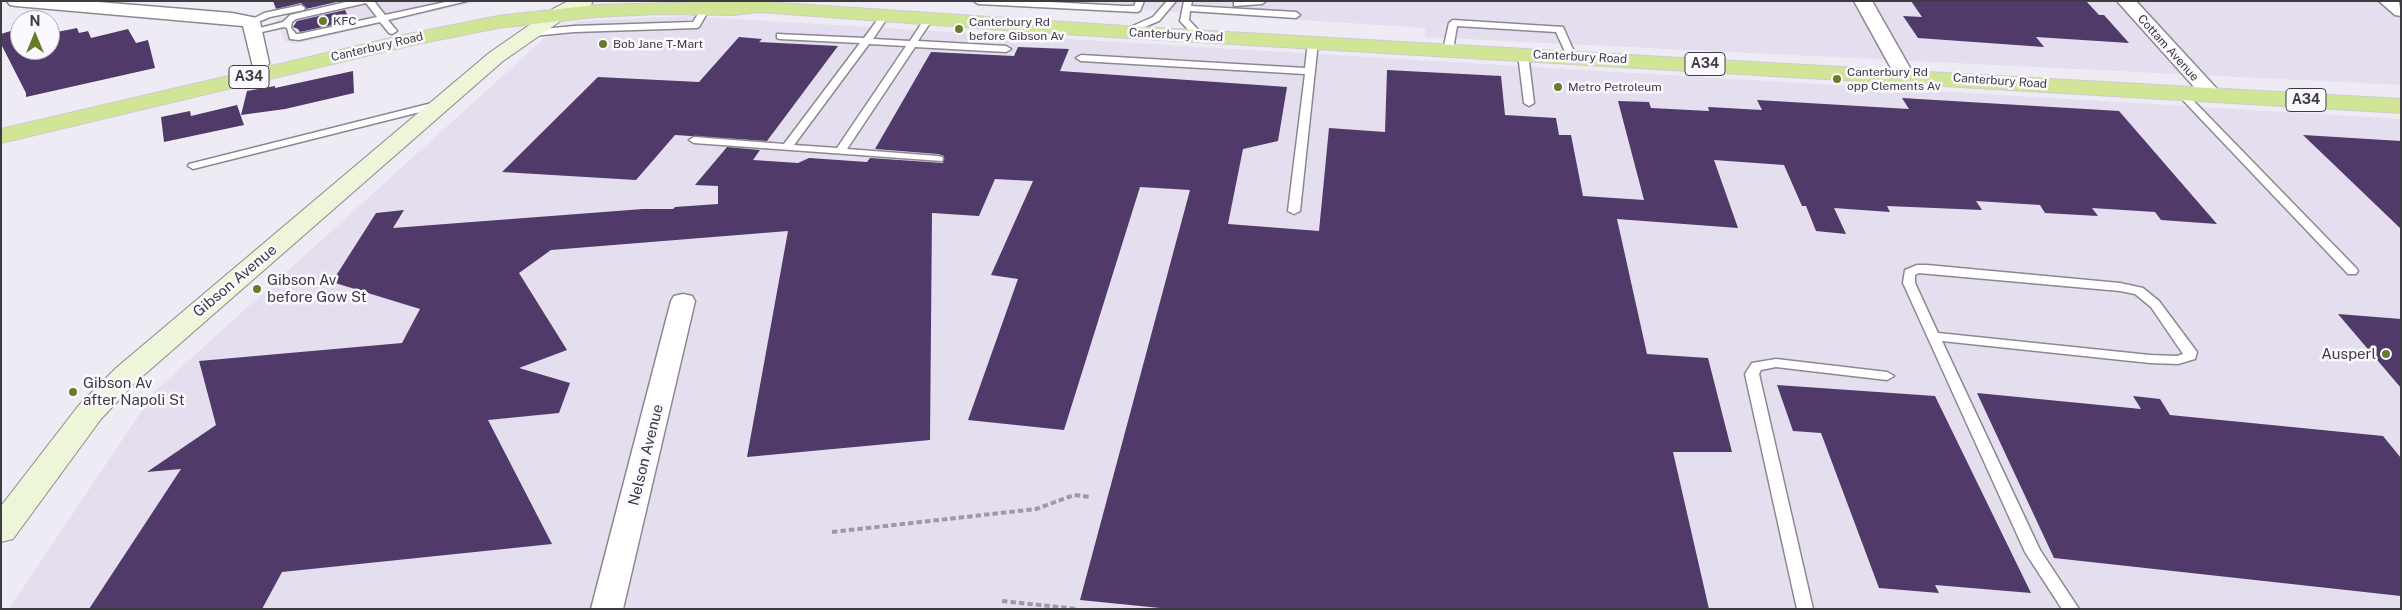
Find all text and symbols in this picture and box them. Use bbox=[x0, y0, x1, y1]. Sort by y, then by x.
north arrow bbox=[10, 10, 60, 60]
street label: Cottam Avenue bbox=[2134, 12, 2202, 84]
text: N bbox=[30, 13, 40, 29]
place label: KFC bbox=[333, 14, 357, 28]
marker: KFC bbox=[317, 15, 329, 27]
place label: Canterbury Rd before Gibson Av bbox=[969, 15, 1064, 43]
marker: Canterbury Rd before Gibson Av bbox=[953, 23, 965, 35]
street label: Canterbury Road bbox=[1129, 25, 1223, 45]
street label: Canterbury Road bbox=[329, 29, 425, 65]
place label: Bob Jane T-Mart bbox=[613, 37, 703, 51]
marker: Bob Jane T-Mart bbox=[597, 38, 609, 50]
street label: Canterbury Road bbox=[1533, 47, 1627, 67]
road number: A34 bbox=[1685, 52, 1725, 76]
place label: Canterbury Rd opp Clements Av bbox=[1847, 65, 1941, 93]
road number: A34 bbox=[229, 66, 269, 88]
street label: Canterbury Road bbox=[1952, 71, 2048, 91]
marker: Canterbury Rd opp Clements Av bbox=[1831, 73, 1843, 85]
place label: Metro Petroleum bbox=[1568, 80, 1662, 94]
marker: Metro Petroleum bbox=[1552, 81, 1564, 93]
road number: A34 bbox=[2286, 88, 2326, 112]
street label: Gibson Avenue bbox=[190, 241, 280, 321]
place label: Gibson Av before Gow St bbox=[267, 271, 367, 306]
marker: Gibson Av before Gow St bbox=[251, 283, 263, 295]
place label: Ausperl bbox=[2321, 345, 2376, 363]
marker: Ausperl bbox=[2380, 348, 2392, 360]
place label: Gibson Av after Napoli St bbox=[83, 374, 185, 409]
marker: Gibson Av after Napoli St bbox=[67, 386, 79, 398]
street label: Nelson Avenue bbox=[625, 402, 667, 508]

